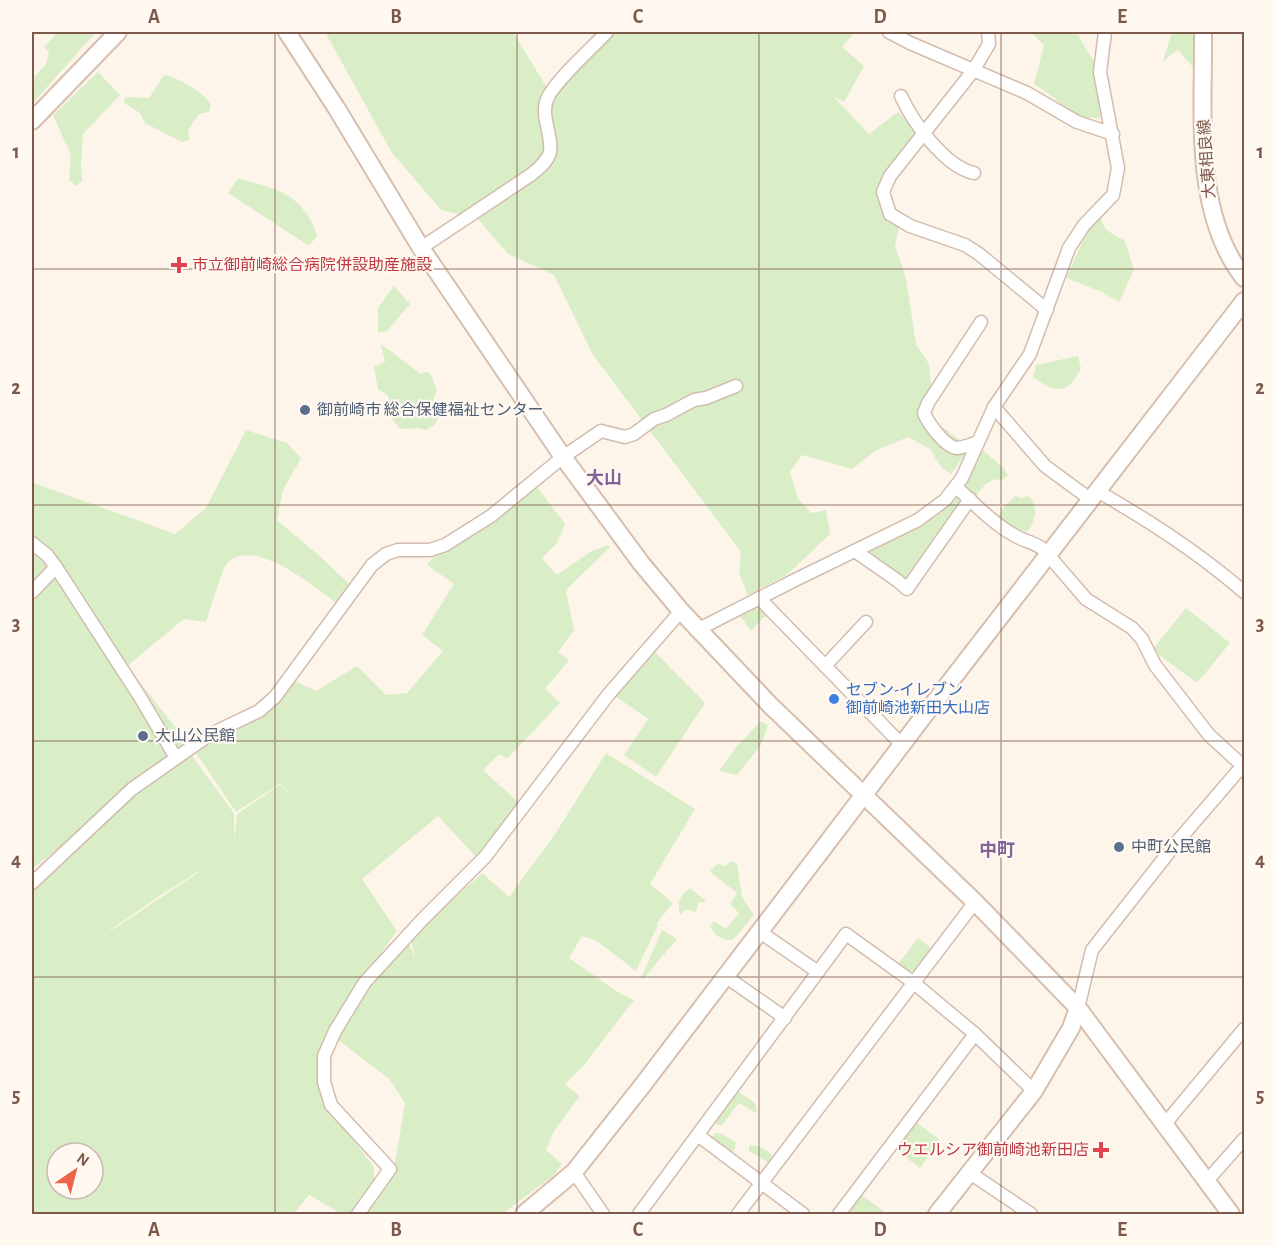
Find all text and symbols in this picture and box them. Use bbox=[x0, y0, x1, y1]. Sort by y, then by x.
text: A bbox=[148, 7, 160, 27]
text: B bbox=[390, 7, 402, 27]
text: C bbox=[633, 7, 644, 27]
text: D bbox=[873, 7, 887, 27]
text: E bbox=[1117, 7, 1127, 27]
street label: 大東相良線 bbox=[1195, 119, 1218, 200]
text: 1 bbox=[12, 142, 20, 162]
text: 1 bbox=[1256, 142, 1264, 162]
marker: 市立御前崎総合病院併設助産施設 bbox=[170, 256, 188, 274]
place label: 市立御前崎総合病院併設助産施設 bbox=[192, 256, 432, 273]
text: 2 bbox=[11, 378, 21, 398]
text: 2 bbox=[1255, 378, 1265, 398]
place label: 御前崎市 総合保健福祉センター bbox=[317, 401, 544, 418]
marker: 御前崎市 総合保健福祉センター bbox=[298, 403, 312, 417]
district label: 大山 bbox=[586, 469, 622, 488]
text: 3 bbox=[12, 614, 20, 634]
text: 3 bbox=[1256, 614, 1264, 634]
place label: セブン‐イレブン 御前崎池新田大山店 bbox=[846, 681, 990, 716]
marker: セブン‐イレブン 御前崎池新田大山店 bbox=[827, 692, 841, 706]
place label: 大山公民館 bbox=[155, 727, 235, 744]
marker: 大山公民館 bbox=[136, 729, 150, 743]
place label: 中町公民館 bbox=[1131, 838, 1211, 855]
marker: 中町公民館 bbox=[1112, 840, 1126, 854]
district label: 中町 bbox=[979, 841, 1015, 860]
text: 4 bbox=[11, 850, 21, 870]
text: 4 bbox=[1255, 850, 1265, 870]
text: 5 bbox=[12, 1086, 20, 1106]
text: 5 bbox=[1256, 1086, 1264, 1106]
north arrow bbox=[45, 1141, 105, 1201]
place label: ウエルシア御前崎池新田店 bbox=[897, 1141, 1089, 1158]
marker: ウエルシア御前崎池新田店 bbox=[1094, 1143, 1108, 1157]
text: N bbox=[74, 1150, 92, 1169]
text: A bbox=[148, 1220, 160, 1240]
text: B bbox=[390, 1220, 402, 1240]
text: C bbox=[633, 1220, 644, 1240]
text: D bbox=[873, 1220, 887, 1240]
text: E bbox=[1117, 1220, 1127, 1240]

